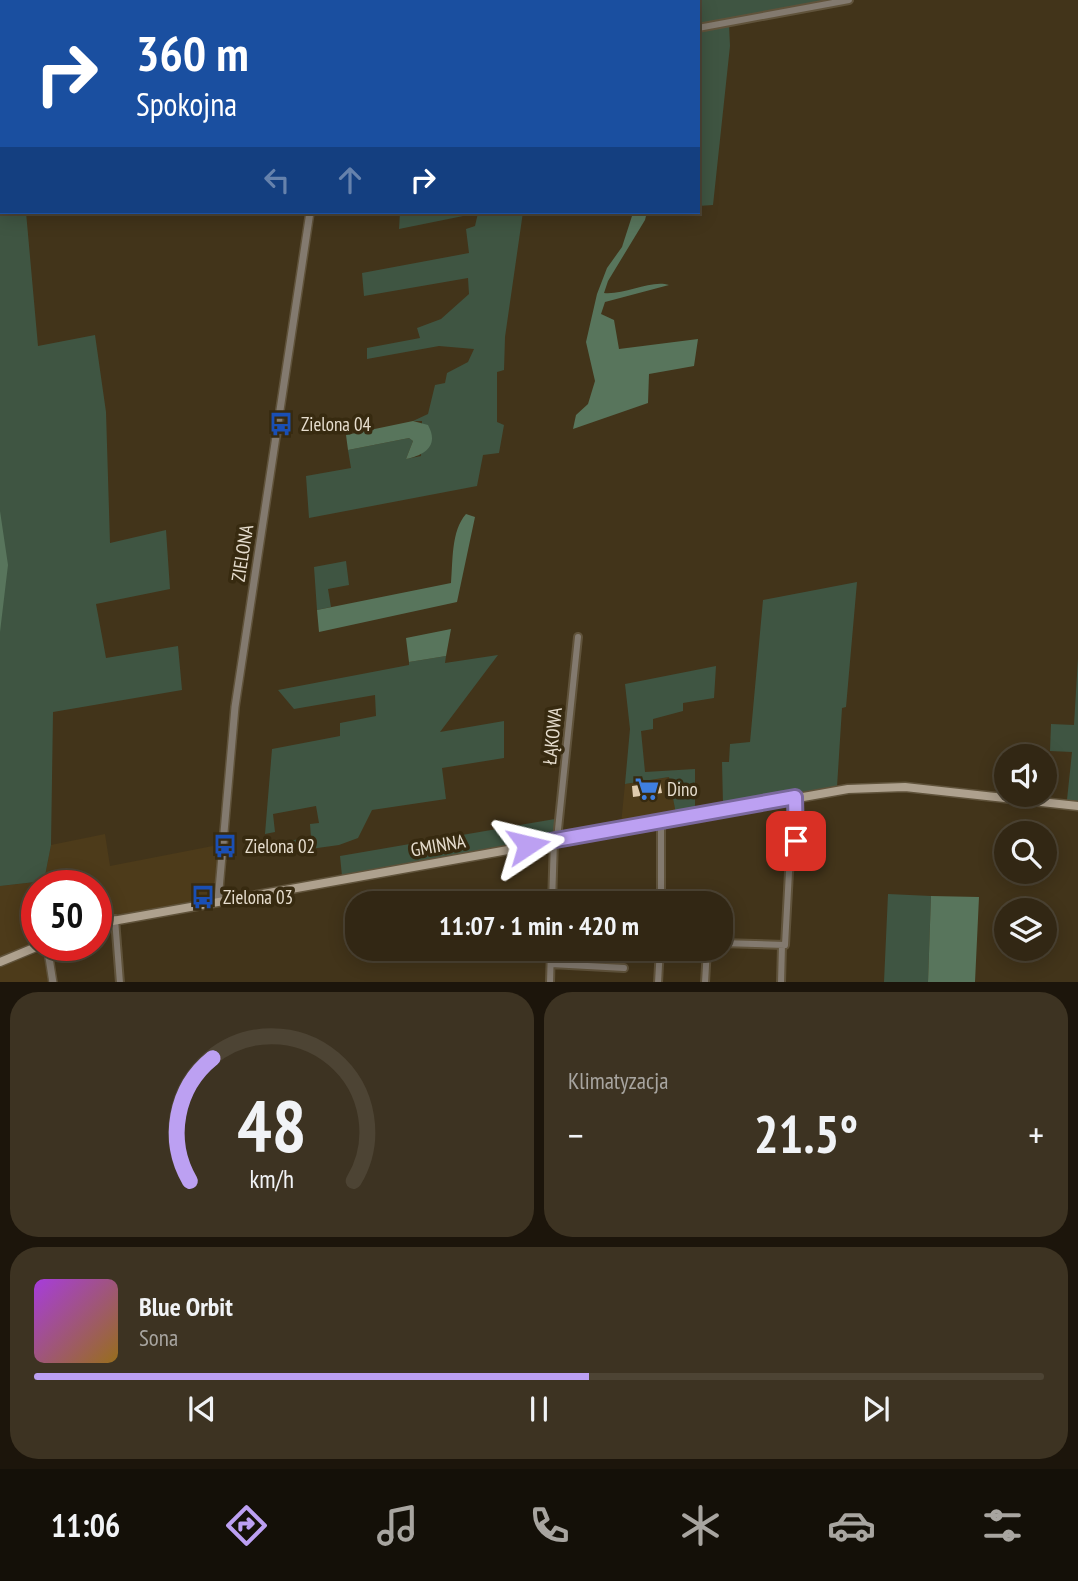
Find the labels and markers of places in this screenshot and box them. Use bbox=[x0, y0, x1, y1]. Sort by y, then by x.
bus stop icon: Zielona 04 bbox=[267, 410, 295, 438]
place label: Zielona 04 bbox=[301, 412, 371, 436]
supermarket icon: Dino bbox=[633, 775, 661, 803]
place label: Dino bbox=[667, 777, 698, 801]
pin bbox=[766, 811, 826, 871]
bus stop icon: Zielona 02 bbox=[211, 832, 239, 860]
place label: Zielona 02 bbox=[245, 834, 315, 858]
bus stop icon: Zielona 03 bbox=[189, 883, 217, 911]
place label: Zielona 03 bbox=[223, 885, 293, 909]

